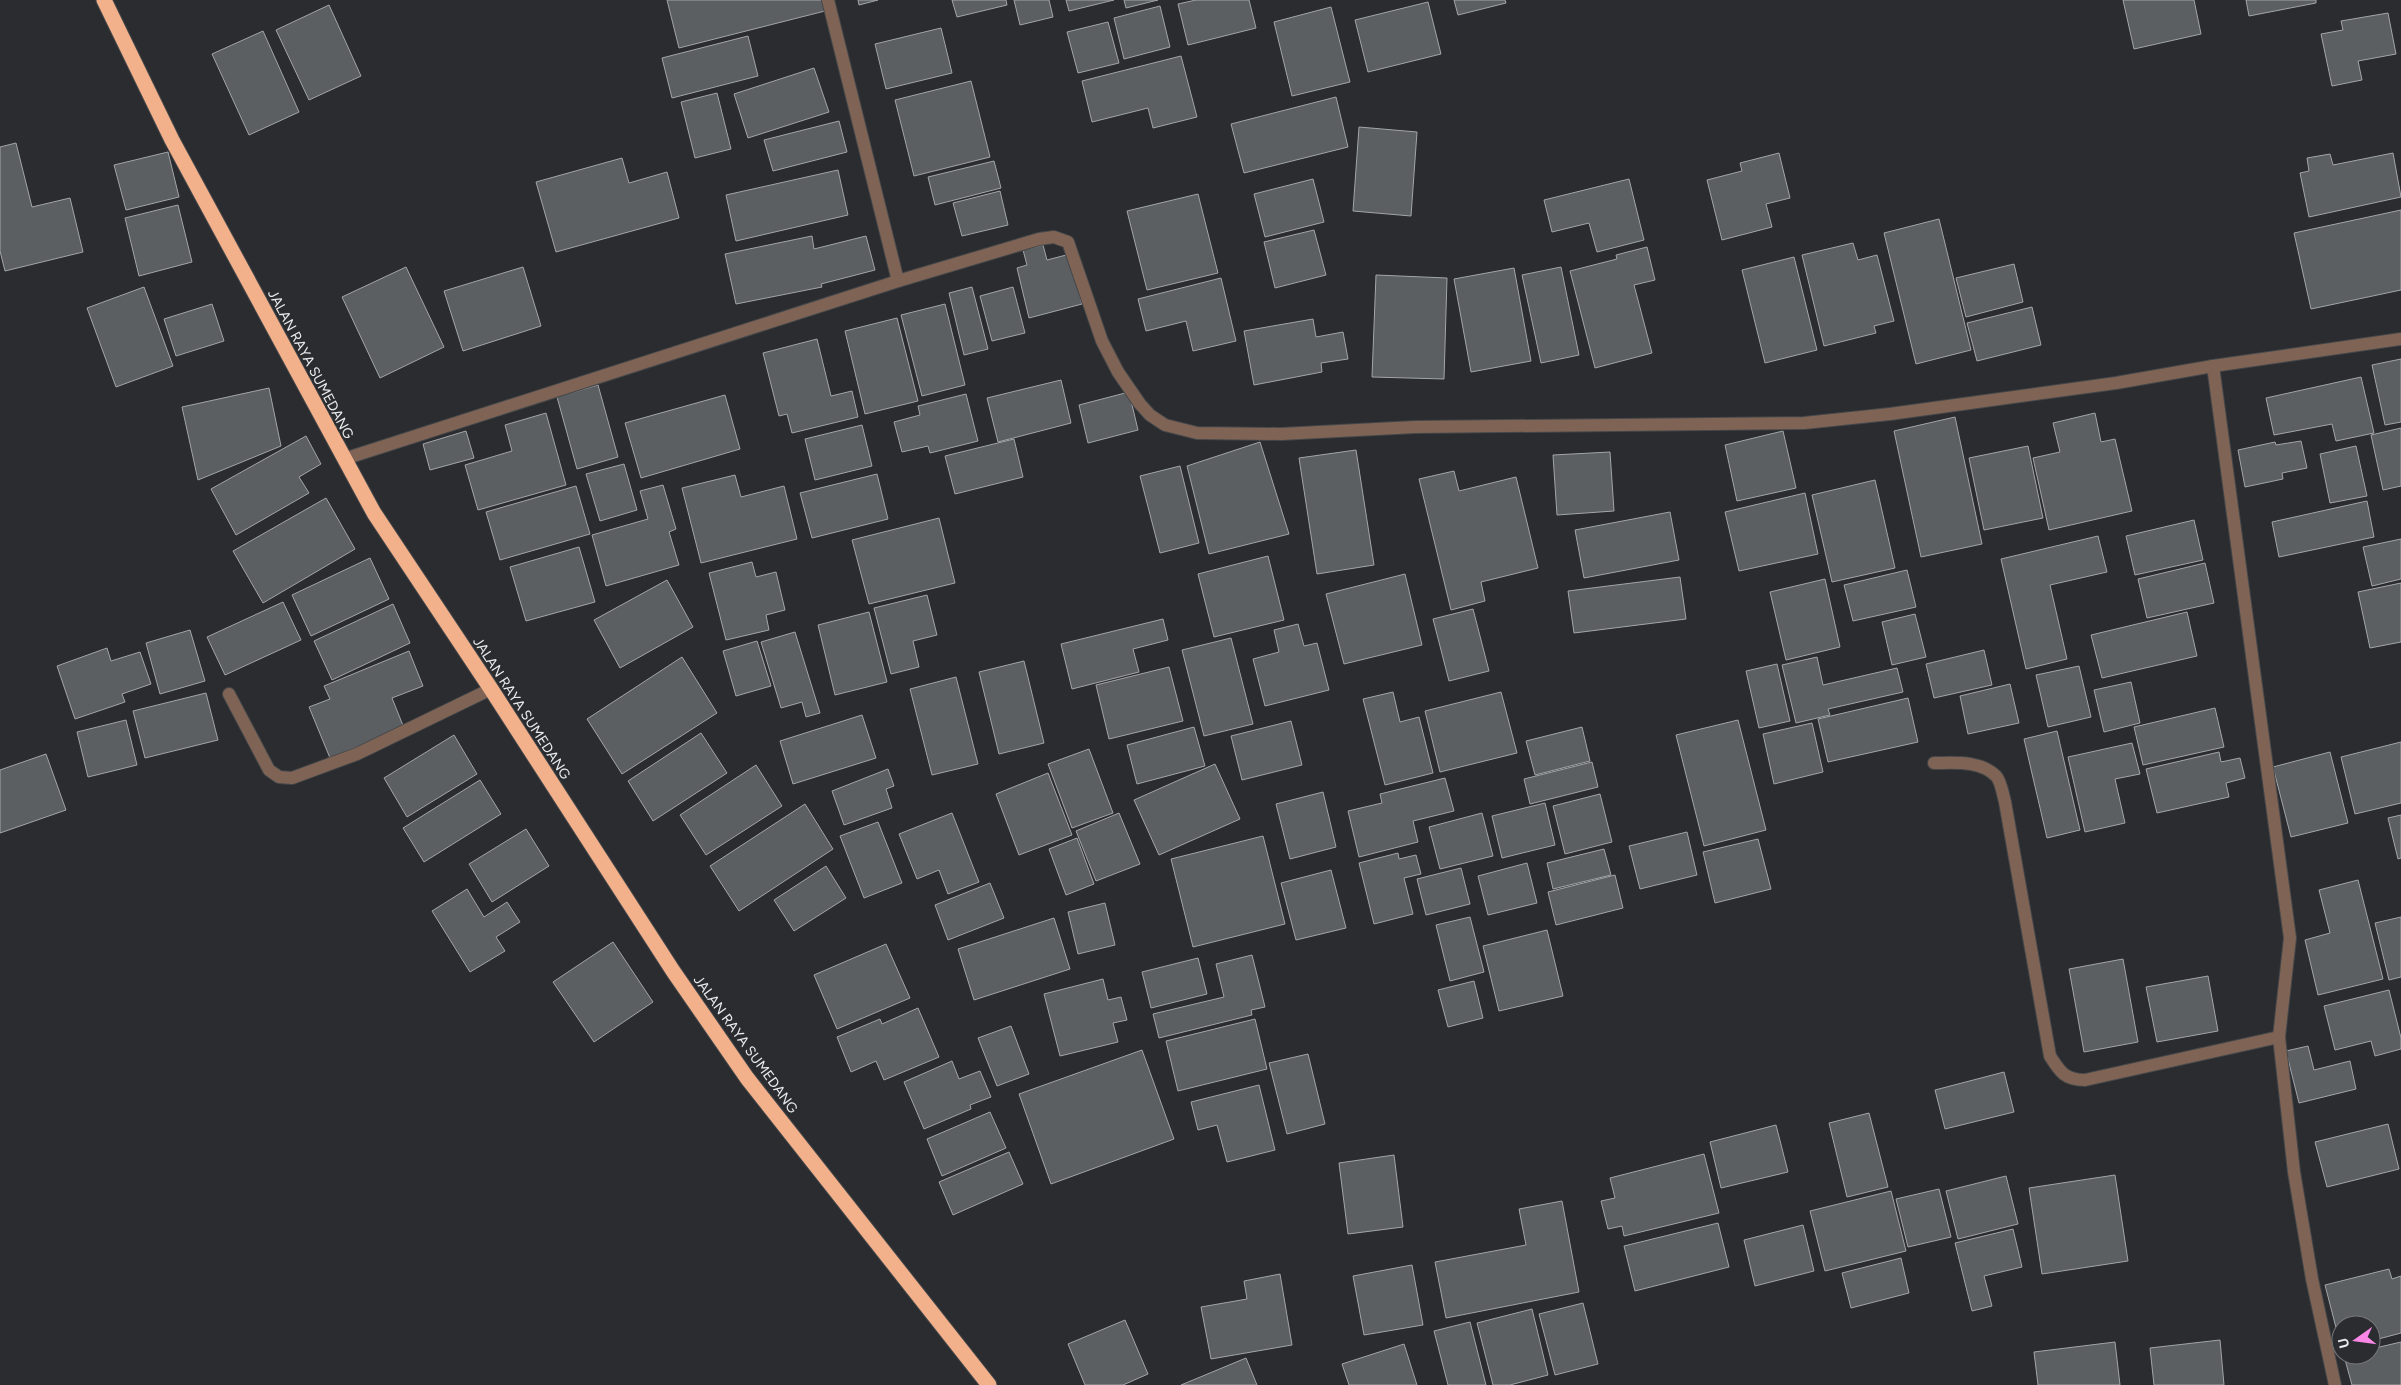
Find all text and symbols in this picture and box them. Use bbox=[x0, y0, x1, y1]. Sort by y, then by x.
street label: JALAN RAYA SUMEDANG bbox=[264, 287, 357, 442]
street label: JALAN RAYA SUMEDANG bbox=[469, 634, 574, 783]
street label: JALAN RAYA SUMEDANG bbox=[690, 972, 802, 1117]
north arrow bbox=[2331, 1315, 2381, 1365]
text: U bbox=[2334, 1336, 2353, 1350]

